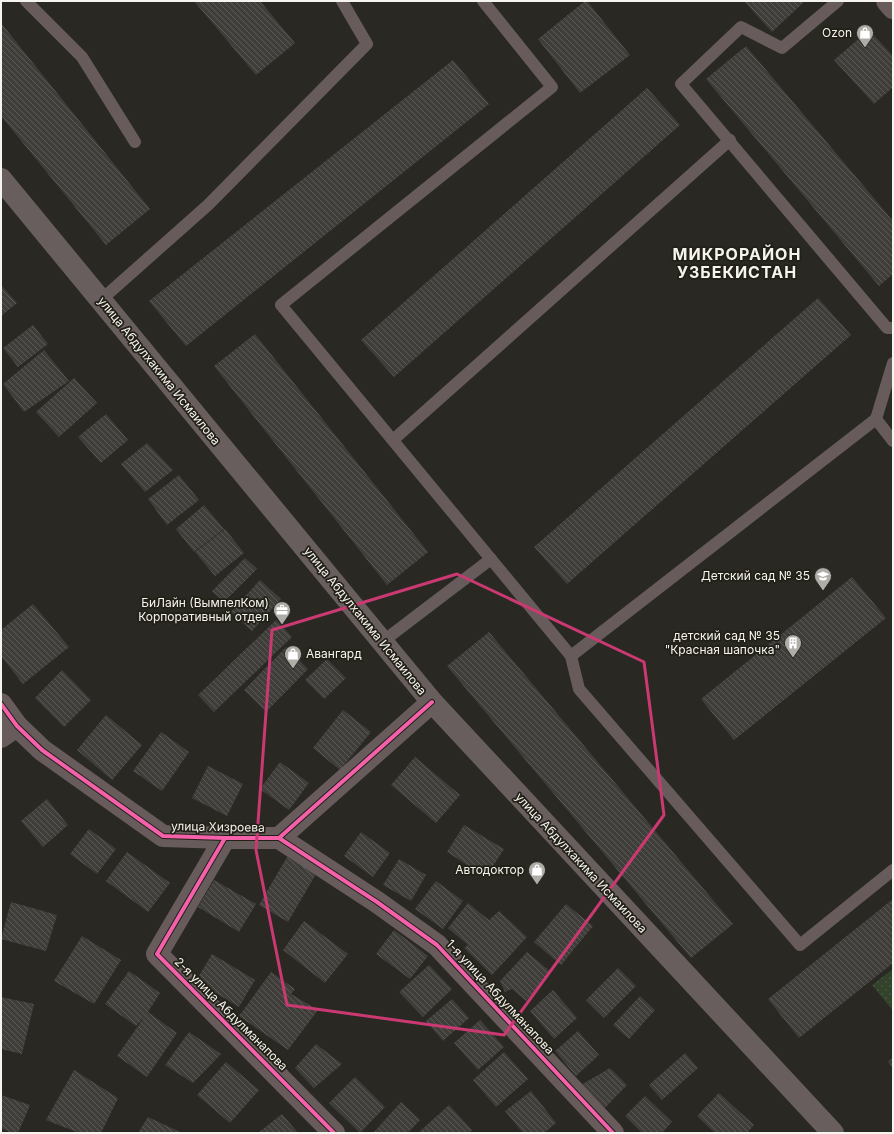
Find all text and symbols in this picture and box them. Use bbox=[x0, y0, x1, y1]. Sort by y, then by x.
shop icon: Ozon bbox=[855, 23, 875, 48]
place label: Ozon bbox=[822, 25, 852, 40]
district label: МИКРОРАЙОН УЗБЕКИСТАН bbox=[673, 244, 801, 282]
street label: улица Абдулхакима Исмаилова bbox=[95, 294, 224, 448]
street label: улица Абдулхакима Исмаилова bbox=[301, 544, 430, 698]
school or university icon: Детский сад № 35 bbox=[813, 566, 833, 591]
place label: Детский сад № 35 bbox=[701, 568, 810, 583]
place label: БиЛайн (ВымпелКом) Корпоративный отдел bbox=[138, 595, 269, 624]
office icon: БиЛайн (ВымпелКом) Корпоративный отдел bbox=[272, 600, 292, 625]
place label: детский сад № 35 "Красная шапочка" bbox=[665, 628, 780, 657]
building icon: детский сад № 35 "Красная шапочка" bbox=[783, 633, 803, 658]
shop icon: Авангард bbox=[283, 644, 303, 669]
place label: Авангард bbox=[306, 646, 362, 661]
street label: улица Абдулхакима Исмаилова bbox=[512, 789, 650, 936]
street label: улица Хизроева bbox=[171, 818, 265, 835]
shop icon: Автодоктор bbox=[527, 860, 547, 885]
place label: Автодоктор bbox=[455, 862, 524, 877]
street label: 1-я улица Абдулманапова bbox=[443, 936, 558, 1057]
street label: 2-я улица Абдулманапова bbox=[172, 954, 291, 1073]

